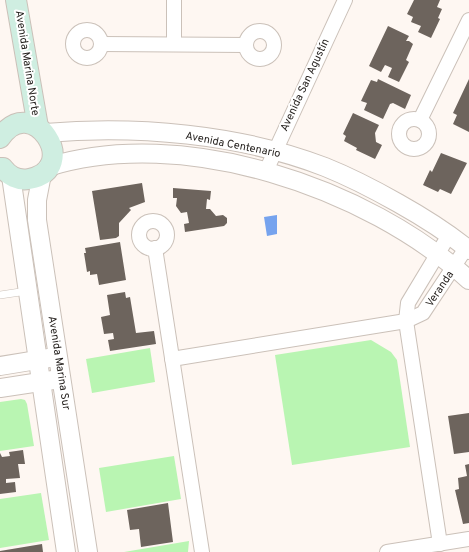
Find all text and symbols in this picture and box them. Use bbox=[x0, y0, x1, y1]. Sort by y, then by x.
street label: Avenida Marina Norte bbox=[12, 9, 42, 117]
street label: Avenida San Agustín bbox=[277, 36, 333, 134]
street label: Avenida Centenario bbox=[184, 129, 282, 161]
street label: Veranda bbox=[423, 268, 457, 310]
street label: Avenida Marina Sur bbox=[45, 315, 73, 412]

